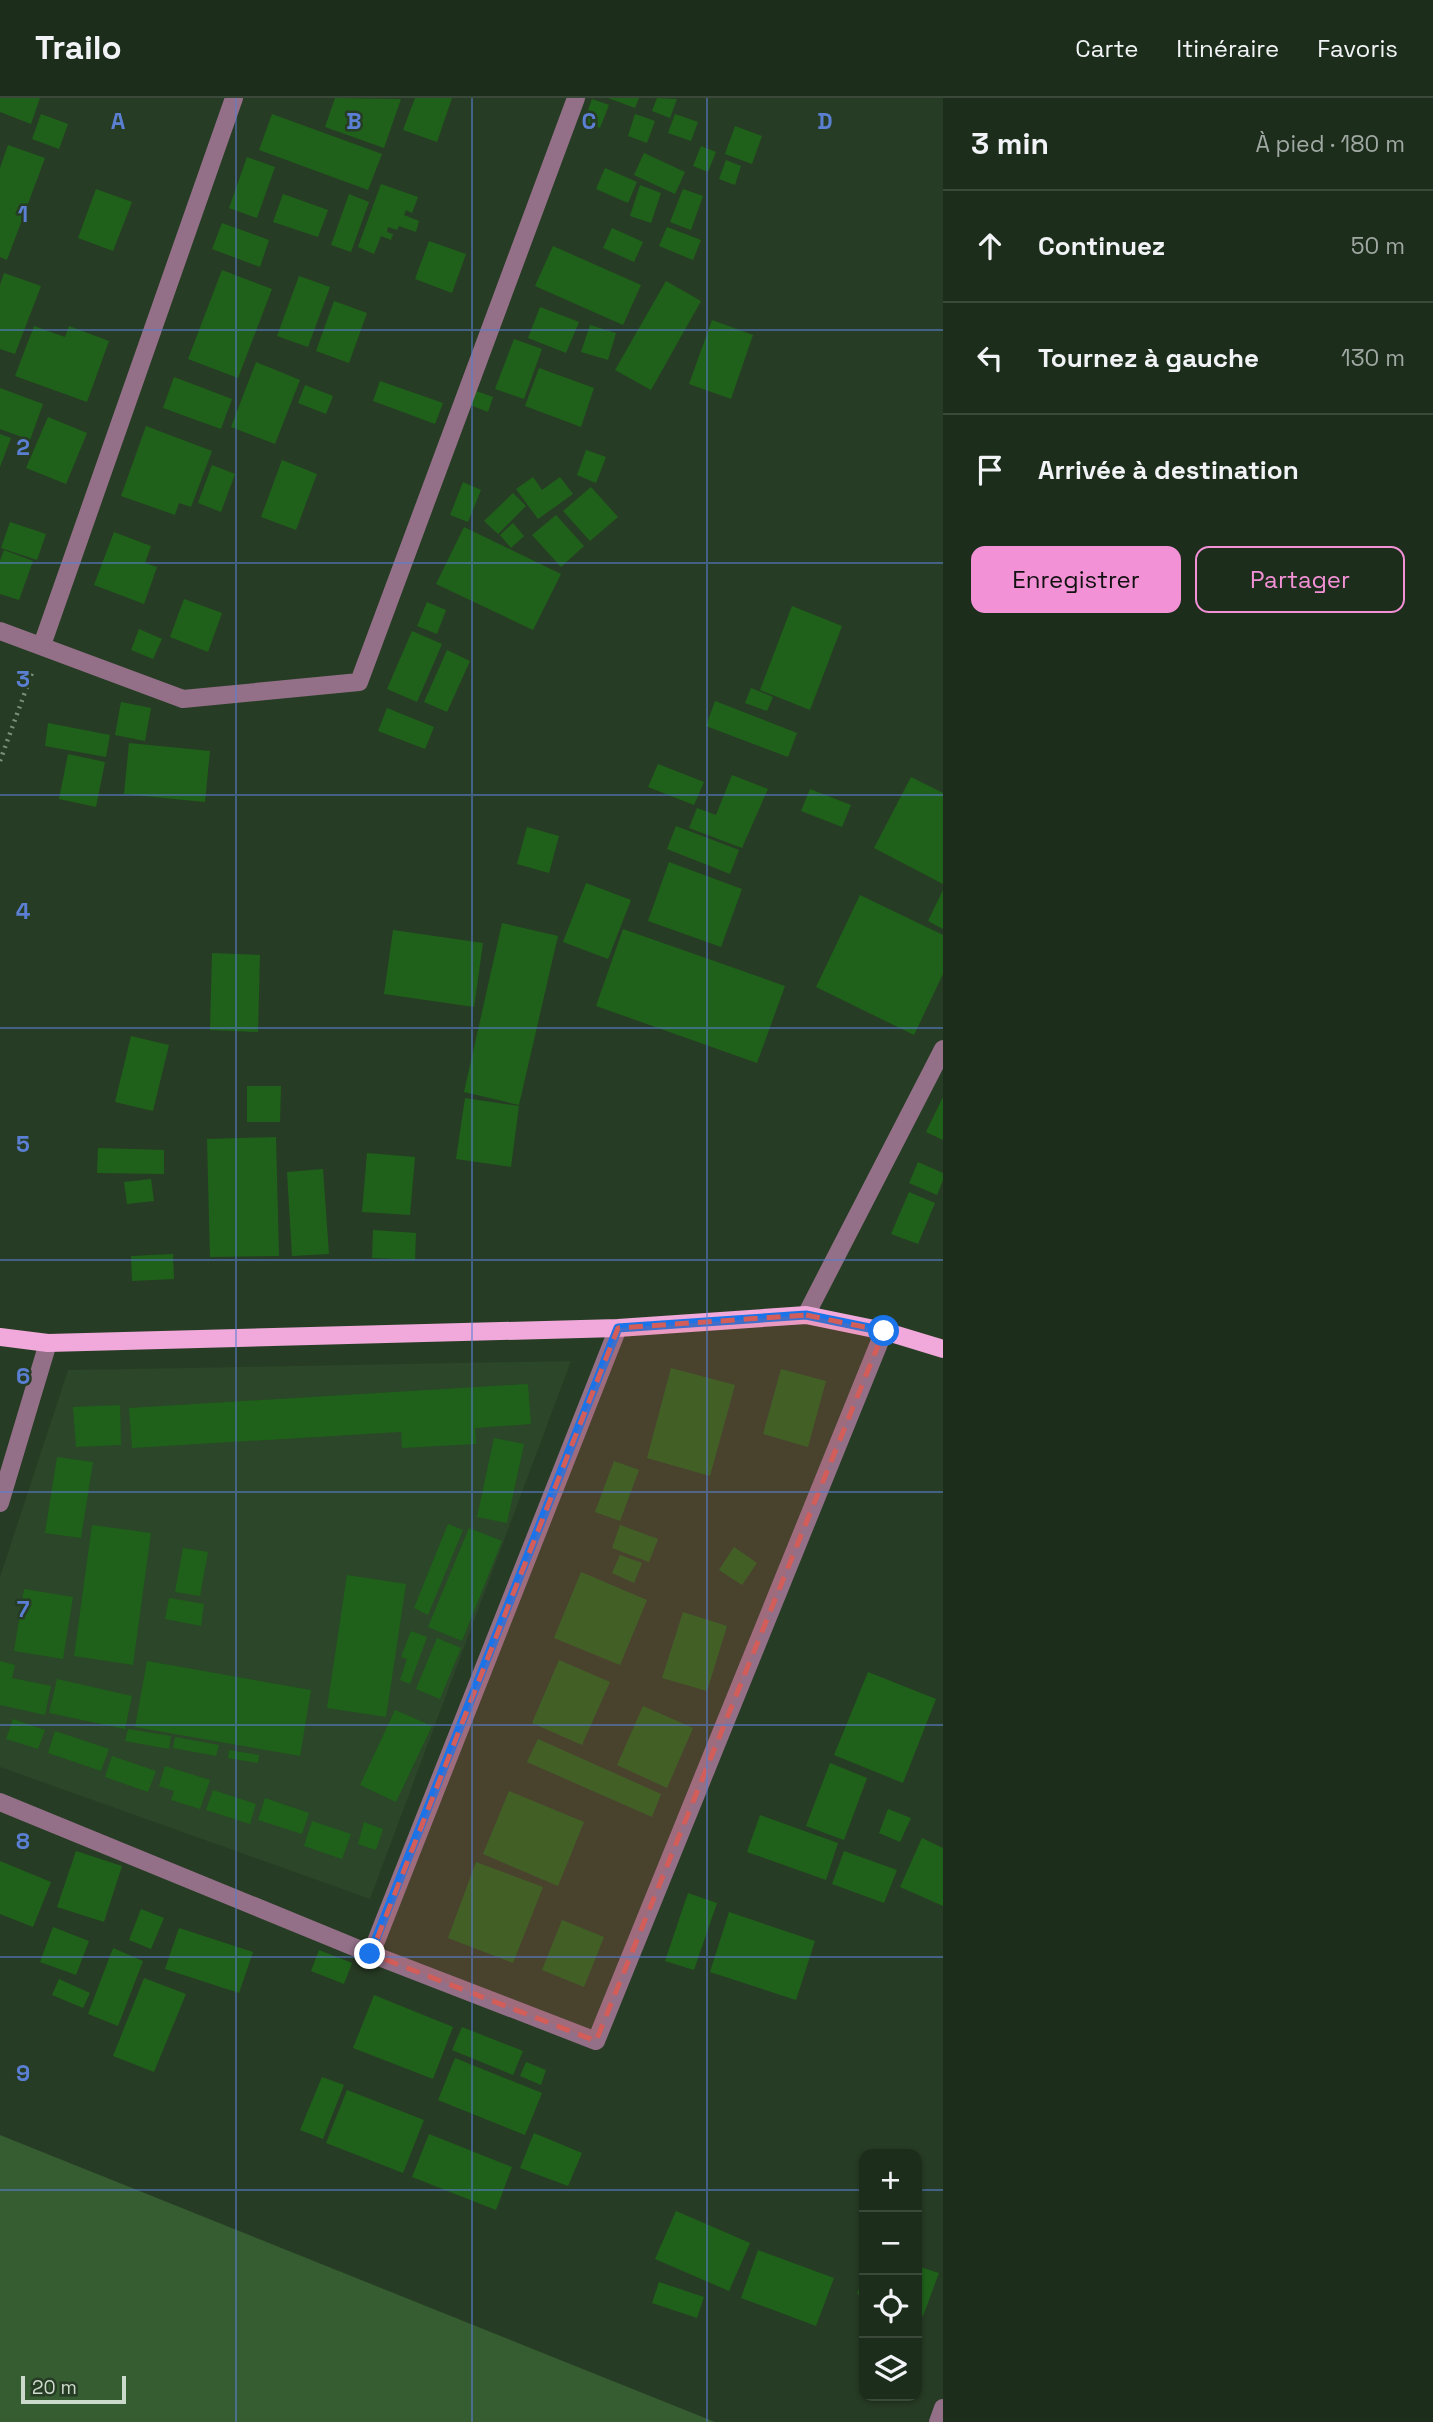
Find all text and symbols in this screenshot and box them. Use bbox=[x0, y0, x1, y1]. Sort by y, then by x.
text: Trailo bbox=[35, 27, 122, 69]
text: Carte bbox=[1075, 33, 1138, 64]
text: Itinéraire bbox=[1176, 33, 1279, 64]
text: Favoris bbox=[1317, 33, 1398, 64]
text: A bbox=[111, 106, 126, 136]
text: B bbox=[346, 106, 362, 136]
text: C bbox=[582, 106, 596, 136]
text: D bbox=[817, 106, 833, 136]
text: 3 min bbox=[971, 124, 1049, 163]
text: À pied · 180 m bbox=[1256, 129, 1405, 159]
text: 1 bbox=[18, 199, 28, 229]
icon: ahead bbox=[971, 227, 1009, 265]
text: Continuez bbox=[1038, 229, 1165, 263]
text: 50 m bbox=[1351, 231, 1405, 261]
icon: left bbox=[971, 339, 1009, 377]
text: Tournez à gauche bbox=[1038, 341, 1259, 375]
text: 130 m bbox=[1341, 343, 1405, 373]
text: 2 bbox=[16, 432, 30, 462]
icon: arrive bbox=[971, 451, 1009, 489]
text: Arrivée à destination bbox=[1038, 453, 1299, 487]
button: Enregistrer bbox=[971, 546, 1181, 613]
button: Partager bbox=[1195, 546, 1405, 613]
text: 3 bbox=[16, 664, 30, 694]
text: 4 bbox=[16, 896, 31, 926]
text: 5 bbox=[16, 1129, 30, 1159]
route start bbox=[868, 1315, 899, 1346]
text: 6 bbox=[16, 1361, 30, 1391]
text: 7 bbox=[17, 1594, 30, 1624]
text: 8 bbox=[16, 1826, 30, 1856]
route end bbox=[354, 1938, 385, 1969]
text: 9 bbox=[16, 2058, 30, 2088]
map controls bbox=[859, 2149, 922, 2401]
button: + bbox=[859, 2149, 922, 2212]
button: − bbox=[859, 2212, 922, 2275]
button: locate bbox=[859, 2275, 922, 2338]
button: layers bbox=[859, 2338, 922, 2401]
scale bar bbox=[21, 2373, 126, 2405]
text: 20 m bbox=[32, 2375, 77, 2400]

